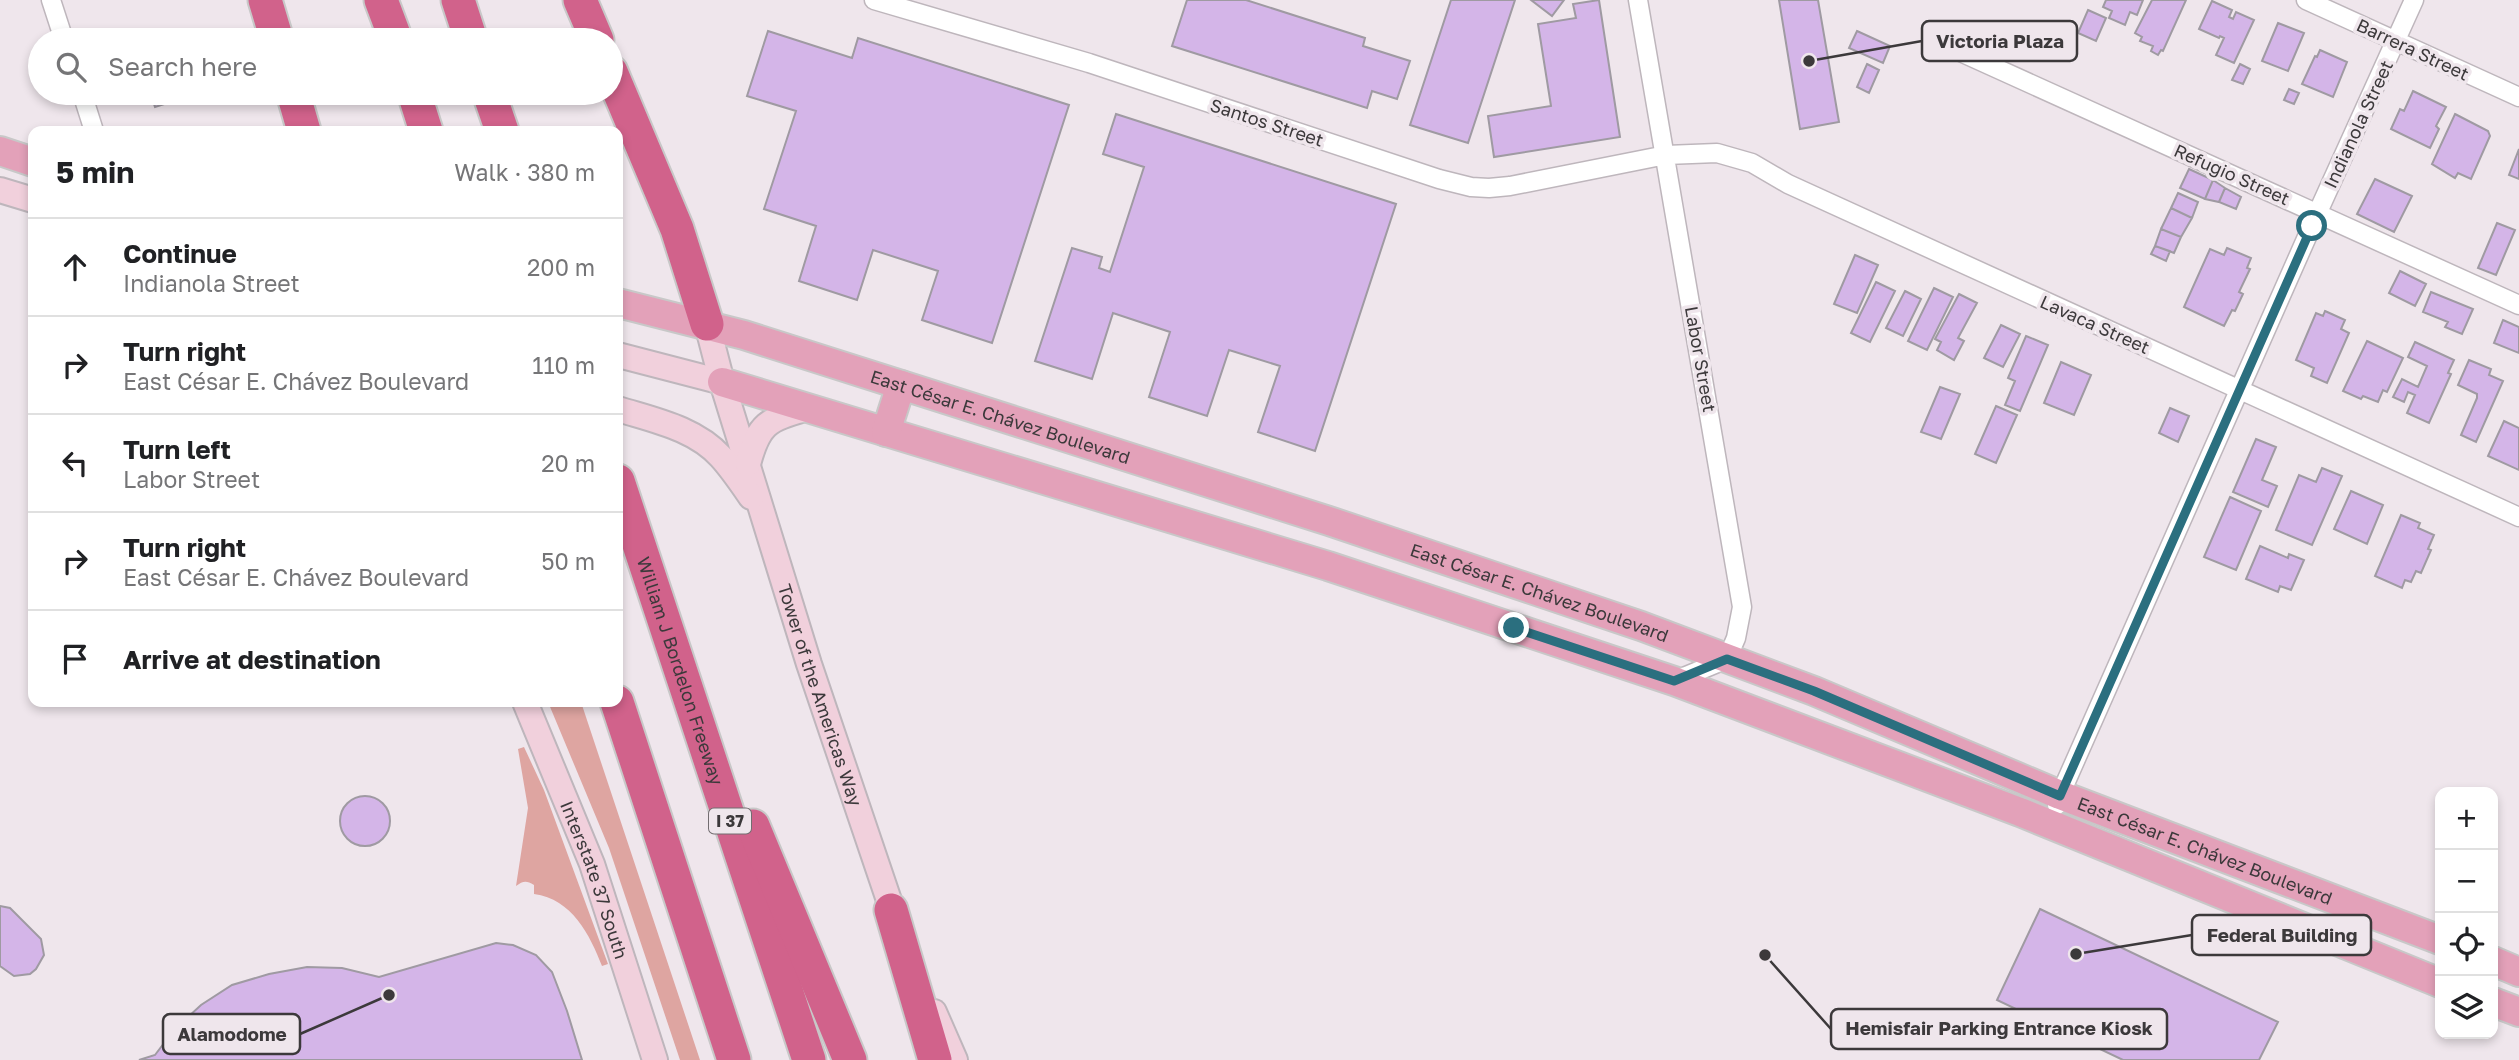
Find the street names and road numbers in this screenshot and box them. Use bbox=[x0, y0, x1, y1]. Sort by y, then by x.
street label: Barrera Street bbox=[2353, 13, 2473, 85]
street label: Indianola Street bbox=[2319, 57, 2397, 191]
street label: Santos Street bbox=[1208, 93, 1326, 151]
street label: Refugio Street bbox=[2171, 139, 2293, 209]
street label: Lavaca Street bbox=[2037, 290, 2153, 358]
street label: Labor Street bbox=[1681, 304, 1721, 414]
street label: East César E. Chávez Boulevard bbox=[868, 365, 1133, 468]
street label: East César E. Chávez Boulevard bbox=[1408, 538, 1672, 646]
street label: William J Bordelon Freeway bbox=[633, 554, 729, 788]
street label: Tower of the Americas Way bbox=[774, 581, 867, 809]
street label: East César E. Chávez Boulevard bbox=[2074, 792, 2335, 909]
street label: Interstate 37 South bbox=[556, 797, 633, 961]
road number: I 37 bbox=[709, 808, 751, 834]

